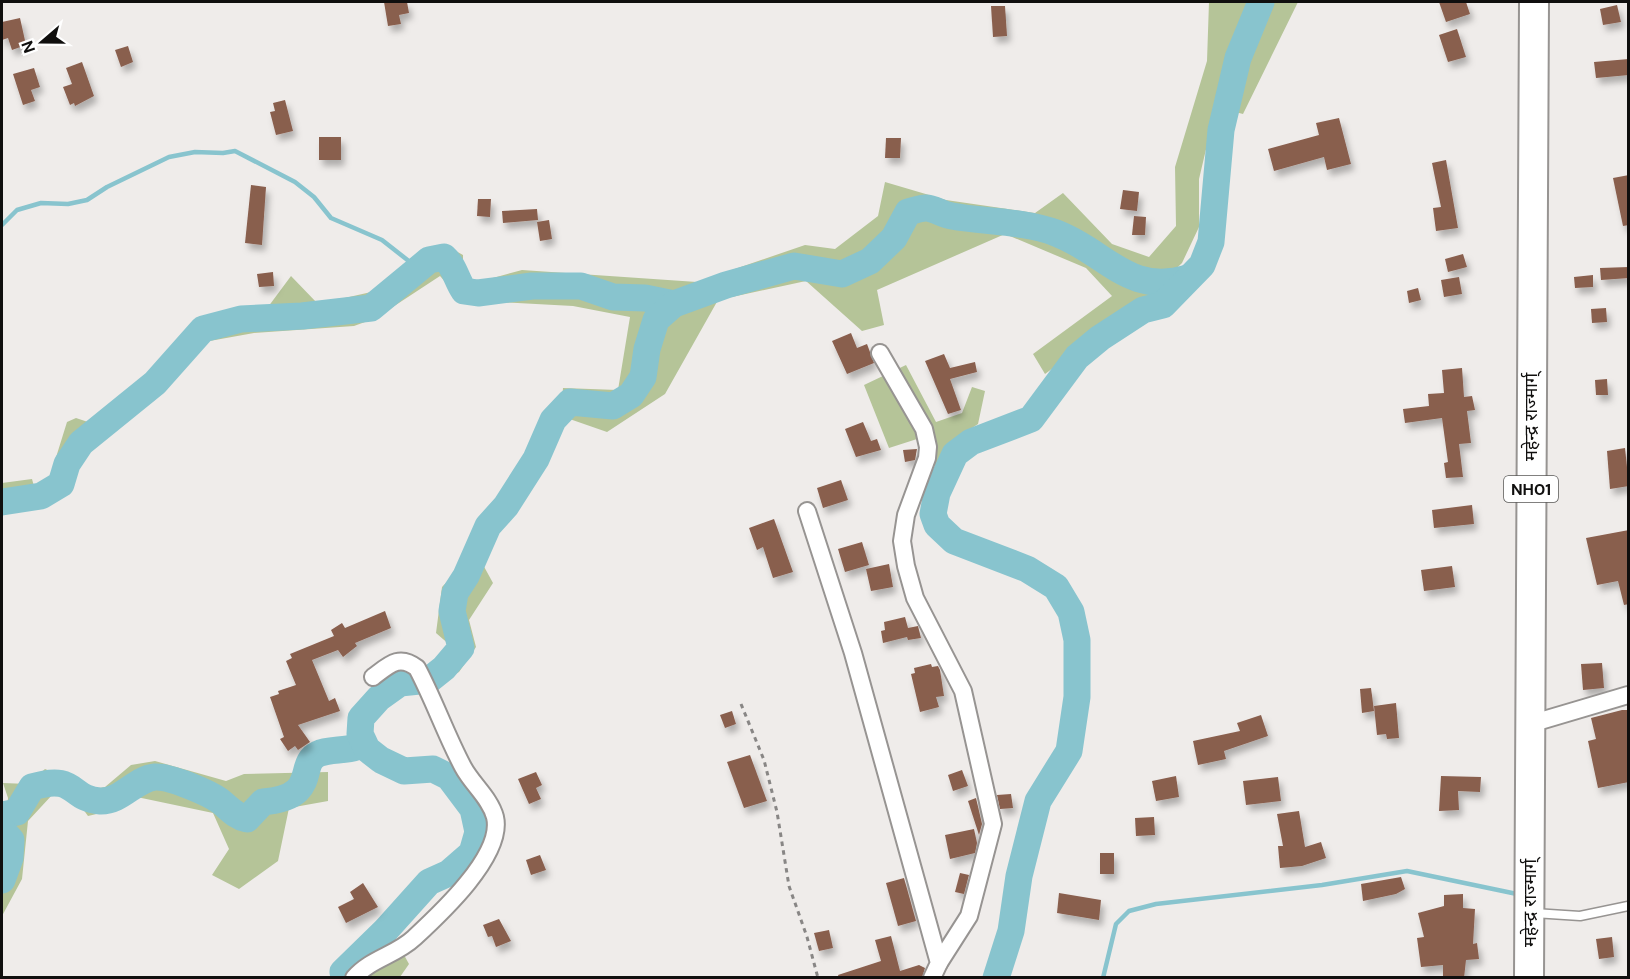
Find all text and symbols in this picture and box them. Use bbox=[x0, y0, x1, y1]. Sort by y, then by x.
north arrow bbox=[12, 12, 72, 72]
text: N bbox=[17, 38, 40, 56]
street label: महेन्द्र राज्मार्ग् bbox=[1519, 370, 1543, 461]
road number: NH01 bbox=[1504, 476, 1558, 502]
street label: महेन्द्र राज्मार्ग् bbox=[1518, 856, 1542, 947]

